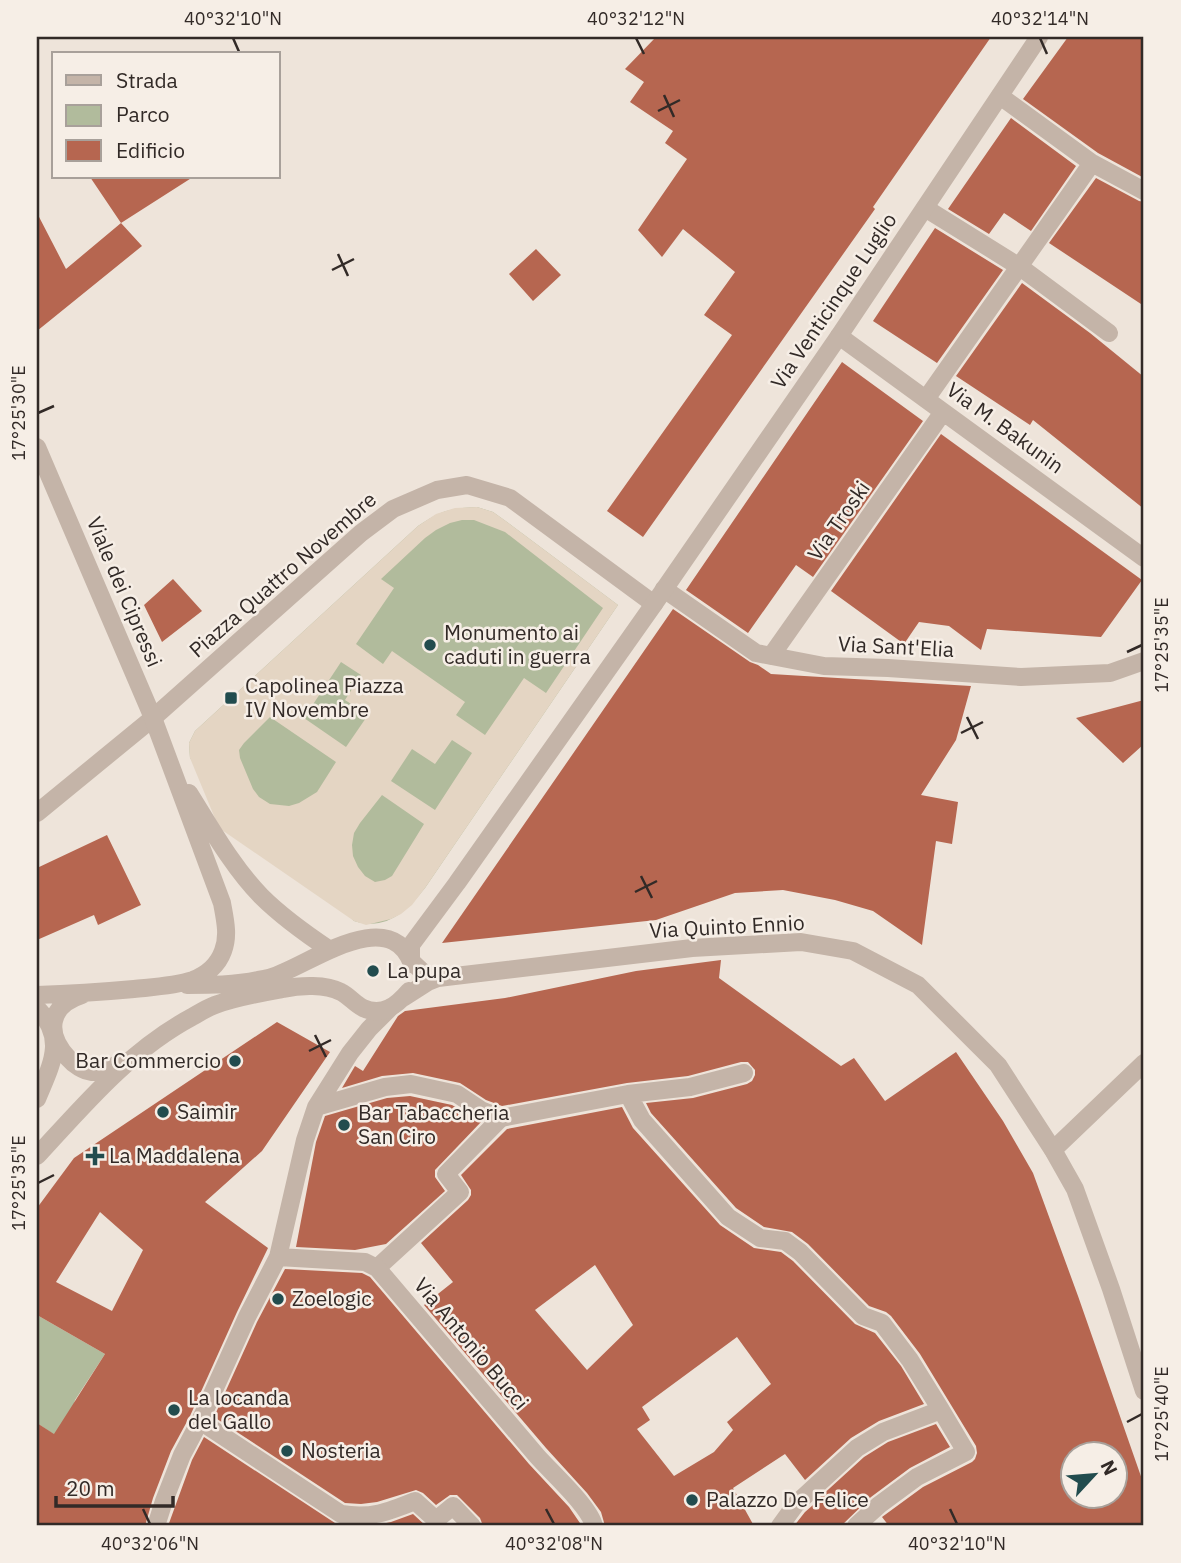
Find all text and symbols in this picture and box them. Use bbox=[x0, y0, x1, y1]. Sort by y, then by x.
text: 40°32'10"N bbox=[184, 7, 282, 30]
text: 40°32'12"N bbox=[587, 7, 685, 30]
text: 40°32'14"N bbox=[991, 7, 1089, 30]
legend bbox=[52, 52, 280, 178]
text: Strada bbox=[116, 66, 178, 94]
text: Parco bbox=[116, 100, 170, 128]
text: Edificio bbox=[116, 136, 185, 164]
street label: Via Venticinque Luglio bbox=[764, 207, 903, 394]
text: 17°25'30"E bbox=[7, 365, 30, 461]
street label: Via M. Bakunin bbox=[941, 375, 1070, 479]
street label: Via Troski bbox=[801, 475, 876, 566]
street label: Piazza Quattro Novembre bbox=[183, 485, 382, 663]
street label: Viale dei Cipressi bbox=[81, 512, 169, 671]
text: 17°25'35"E bbox=[1150, 597, 1173, 693]
place label: Monumento ai caduti in guerra bbox=[444, 618, 591, 670]
street label: Via Sant'Elia bbox=[837, 629, 955, 663]
marker: Monumento ai caduti in guerra bbox=[422, 637, 438, 653]
place label: Capolinea Piazza IV Novembre bbox=[245, 671, 404, 723]
marker: Capolinea Piazza IV Novembre bbox=[223, 690, 239, 706]
street label: Via Quinto Ennio bbox=[649, 908, 805, 944]
place label: La pupa bbox=[387, 956, 461, 984]
marker: La pupa bbox=[365, 963, 381, 979]
place label: Bar Commercio bbox=[75, 1046, 221, 1074]
marker: Bar Commercio bbox=[227, 1053, 243, 1069]
place label: Saimir bbox=[177, 1097, 237, 1125]
place label: Bar Tabaccheria San Ciro bbox=[358, 1098, 509, 1150]
marker: Saimir bbox=[155, 1104, 171, 1120]
marker: Bar Tabaccheria San Ciro bbox=[336, 1117, 352, 1133]
text: 17°25'35"E bbox=[7, 1135, 30, 1231]
place label: La Maddalena bbox=[109, 1141, 240, 1169]
marker: La Maddalena bbox=[87, 1148, 103, 1164]
street label: Via Antonio Bucci bbox=[408, 1271, 535, 1415]
place label: Zoelogic bbox=[292, 1284, 372, 1312]
marker: Zoelogic bbox=[270, 1291, 286, 1307]
text: 17°25'40"E bbox=[1150, 1366, 1173, 1462]
place label: La locanda del Gallo bbox=[188, 1383, 289, 1435]
marker: La locanda del Gallo bbox=[166, 1402, 182, 1418]
place label: Nosteria bbox=[301, 1436, 381, 1464]
north arrow bbox=[1058, 1440, 1128, 1510]
marker: Nosteria bbox=[279, 1443, 295, 1459]
text: N bbox=[1095, 1456, 1123, 1479]
scale bar bbox=[56, 1465, 173, 1509]
text: 20 m bbox=[66, 1474, 115, 1502]
place label: Palazzo De Felice bbox=[706, 1485, 869, 1513]
marker: Palazzo De Felice bbox=[684, 1492, 700, 1508]
text: 40°32'06"N bbox=[101, 1532, 199, 1555]
text: 40°32'08"N bbox=[505, 1532, 603, 1555]
text: 40°32'10"N bbox=[908, 1532, 1006, 1555]

